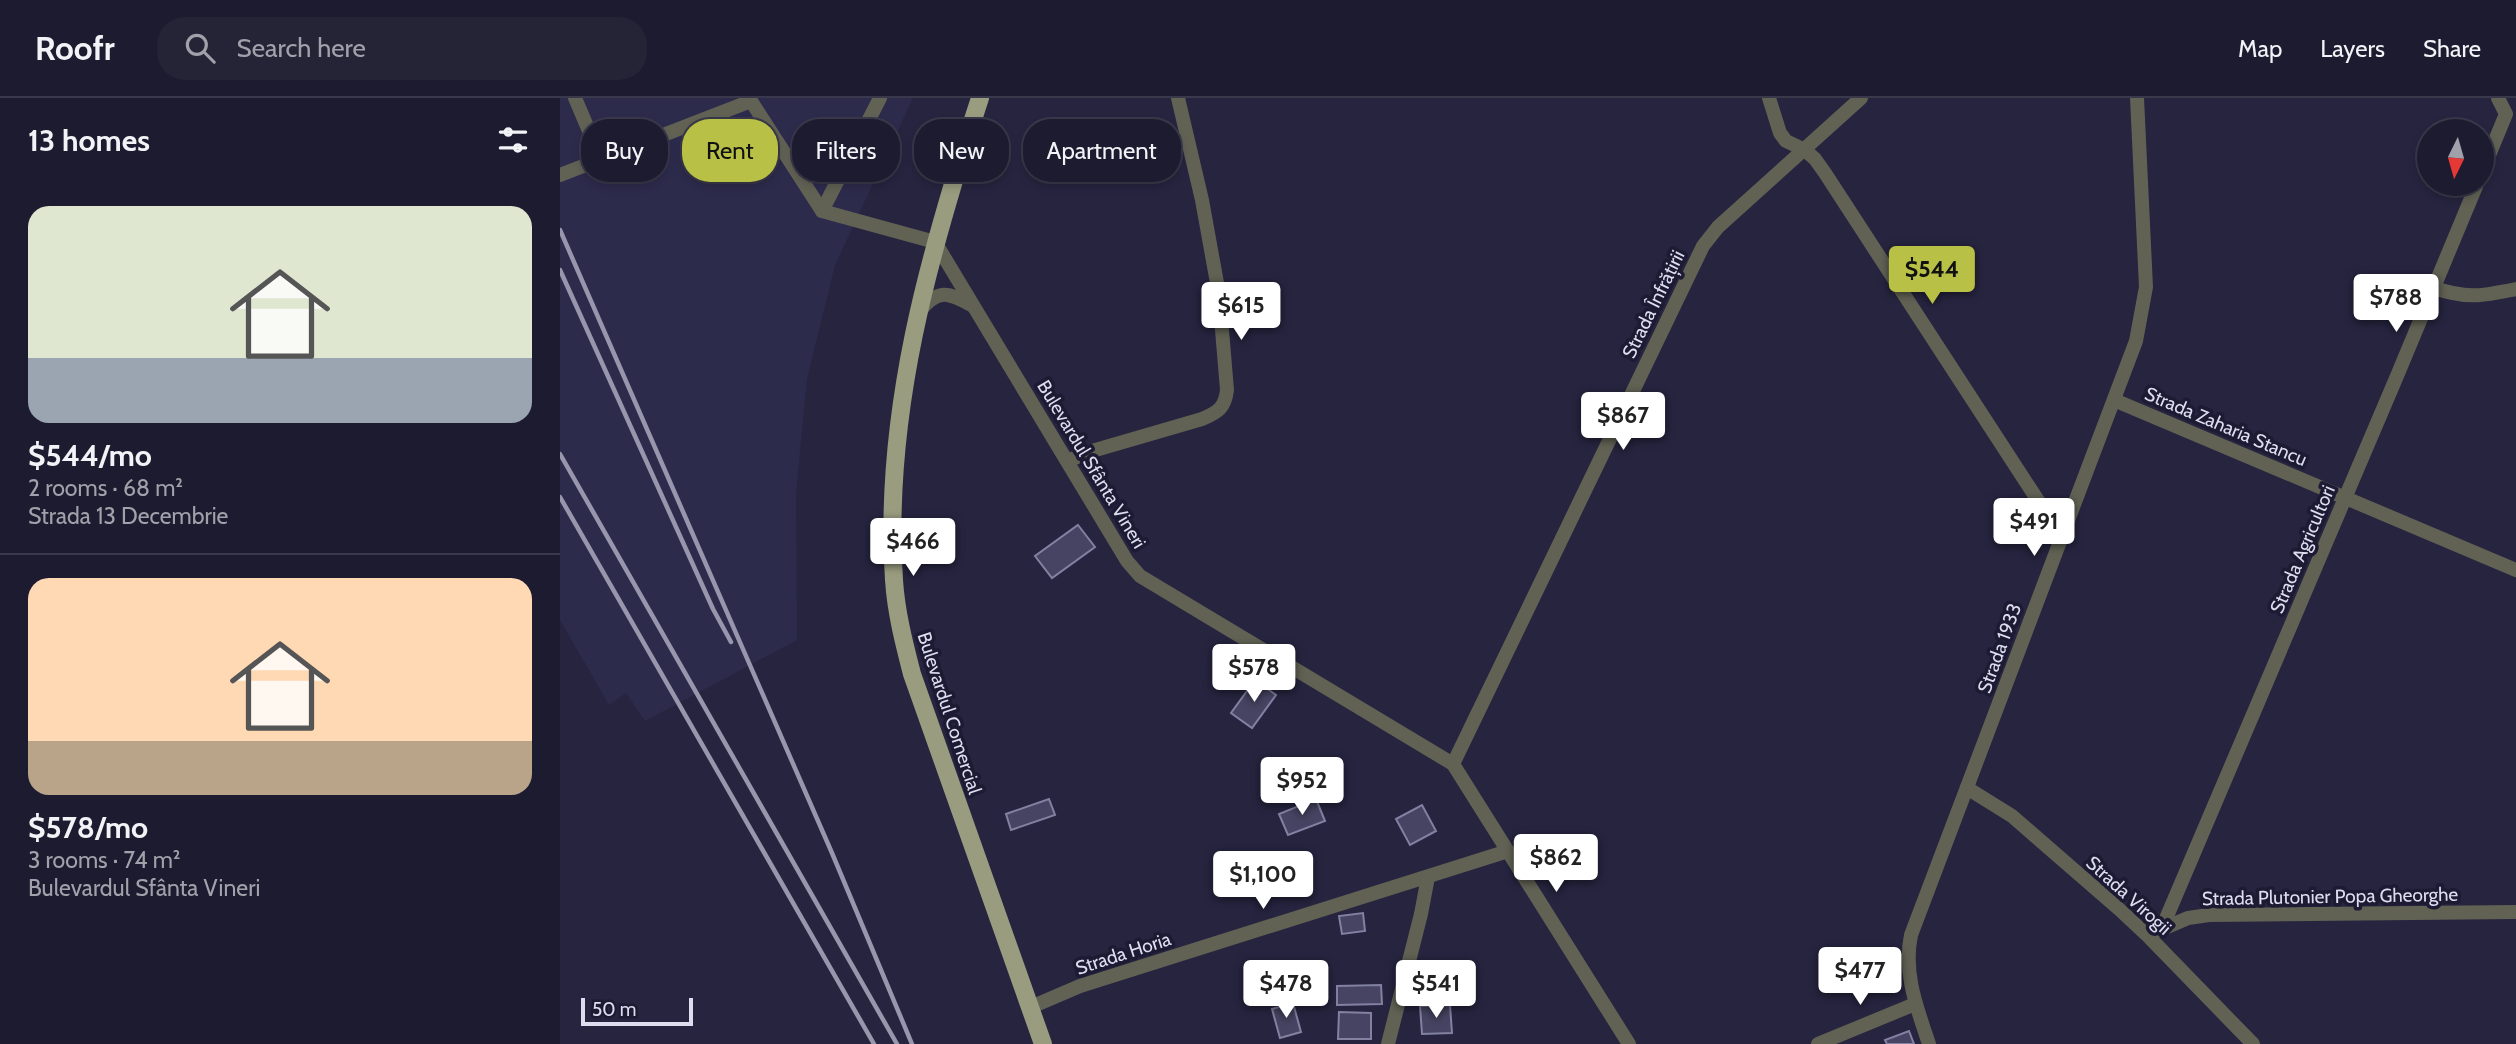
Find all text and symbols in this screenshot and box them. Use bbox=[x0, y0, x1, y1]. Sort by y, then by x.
search box bbox=[157, 17, 647, 80]
text: Roofr bbox=[35, 28, 115, 68]
icon: search bbox=[181, 29, 219, 67]
text: Search here bbox=[237, 32, 366, 64]
text: Map bbox=[2238, 34, 2282, 63]
text: Layers bbox=[2320, 34, 2385, 63]
text: Share bbox=[2423, 34, 2481, 63]
chip: Buy bbox=[581, 119, 668, 182]
chip: Rent bbox=[682, 119, 778, 182]
chip: Filters bbox=[792, 119, 900, 182]
chip: New bbox=[914, 119, 1009, 182]
chip: Apartment bbox=[1023, 119, 1181, 182]
north arrow bbox=[2417, 119, 2494, 196]
map controls bbox=[2417, 119, 2494, 196]
icon: filters bbox=[494, 121, 532, 159]
text: 13 homes bbox=[28, 122, 150, 159]
street label: Strada Înfrățirii bbox=[1617, 246, 1690, 362]
pin: $544 bbox=[1891, 246, 1973, 306]
icon: home bbox=[217, 251, 343, 377]
text: $544 bbox=[1905, 255, 1959, 283]
pin: $788 bbox=[2355, 274, 2437, 334]
pin: $615 bbox=[1200, 282, 1282, 342]
text: $788 bbox=[2370, 283, 2422, 311]
text: $615 bbox=[1217, 291, 1265, 319]
street label: Bulevardul Sfânta Vineri bbox=[1032, 376, 1151, 552]
street label: Strada Zaharia Stancu bbox=[2141, 382, 2310, 471]
pin: $867 bbox=[1582, 392, 1664, 452]
text: $867 bbox=[1597, 401, 1649, 429]
text: $544/mo bbox=[28, 437, 152, 474]
text: 2 rooms · 68 m² bbox=[28, 474, 183, 502]
street label: Strada Agricultori bbox=[2265, 482, 2340, 617]
pin: $491 bbox=[1993, 498, 2075, 558]
text: Strada 13 Decembrie bbox=[28, 502, 228, 530]
text: $491 bbox=[2009, 507, 2059, 535]
pin: $466 bbox=[872, 518, 954, 578]
text: $466 bbox=[886, 527, 940, 555]
street label: Strada 1933 bbox=[1973, 600, 2026, 696]
icon: home bbox=[217, 623, 343, 749]
street label: Bulevardul Comercial bbox=[912, 629, 987, 798]
pin: $578 bbox=[1213, 644, 1295, 704]
text: $578 bbox=[1228, 653, 1280, 681]
pin: $952 bbox=[1261, 758, 1343, 817]
text: $952 bbox=[1277, 766, 1327, 794]
text: $578/mo bbox=[28, 809, 148, 846]
pin: $862 bbox=[1515, 834, 1597, 894]
text: $862 bbox=[1530, 843, 1582, 871]
text: 3 rooms · 74 m² bbox=[28, 846, 180, 874]
street label: Strada Virogii bbox=[2081, 851, 2176, 940]
pin: $1,100 bbox=[1206, 852, 1320, 911]
text: $1,100 bbox=[1229, 860, 1297, 888]
text: Bulevardul Sfânta Vineri bbox=[28, 874, 260, 902]
street label: Strada Plutonier Popa Gheorghe bbox=[2202, 883, 2459, 910]
street label: Strada Horia bbox=[1073, 927, 1174, 980]
pin: $477 bbox=[1819, 948, 1901, 1007]
text: $477 bbox=[1834, 956, 1886, 984]
pin: $478 bbox=[1245, 960, 1327, 1020]
pin: $541 bbox=[1395, 960, 1477, 1020]
text: $478 bbox=[1259, 969, 1313, 997]
text: $541 bbox=[1412, 969, 1460, 997]
scale bar bbox=[581, 995, 693, 1027]
text: 50 m bbox=[592, 998, 636, 1021]

